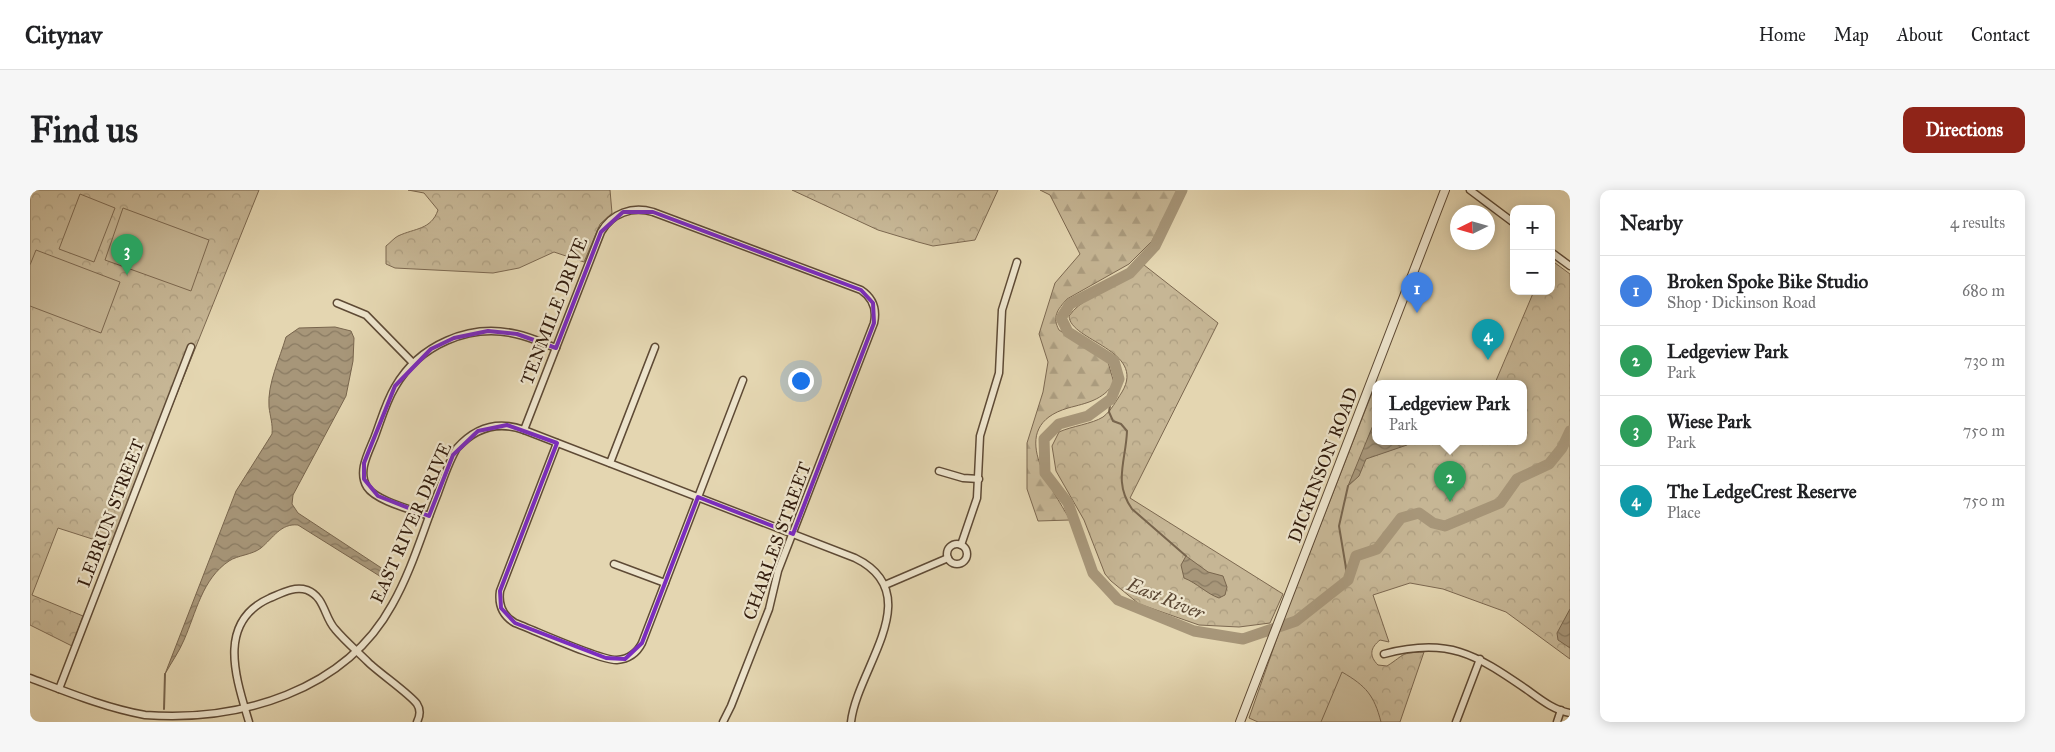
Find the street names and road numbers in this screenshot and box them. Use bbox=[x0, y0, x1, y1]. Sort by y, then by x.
street label: TENMILE DRIVE bbox=[516, 234, 592, 388]
street label: DICKINSON ROAD bbox=[1283, 384, 1363, 546]
street label: LEBRUN STREET bbox=[73, 436, 149, 590]
street label: EAST RIVER DRIVE bbox=[366, 439, 456, 607]
street label: CHARLES STREET bbox=[738, 459, 816, 623]

